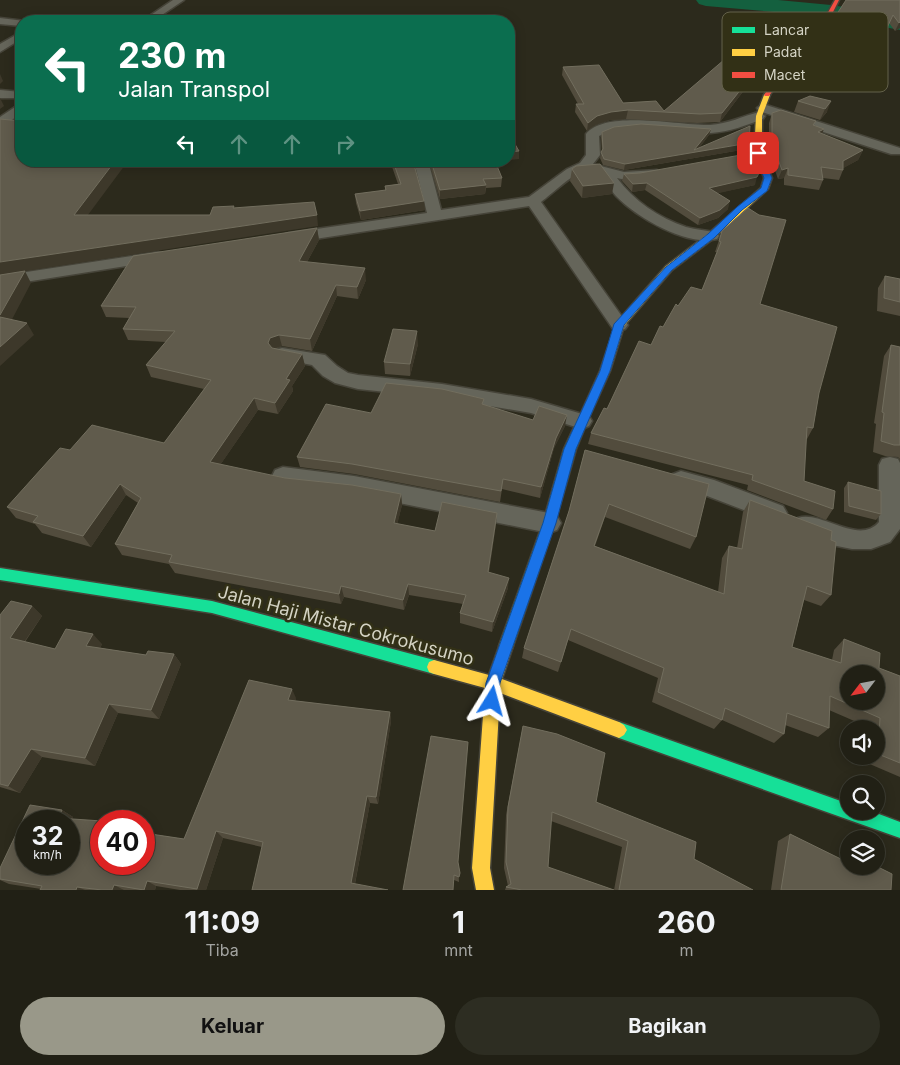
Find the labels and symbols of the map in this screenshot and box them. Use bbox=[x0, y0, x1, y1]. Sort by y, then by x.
legend bbox=[722, 12, 888, 92]
text: Lancar bbox=[764, 21, 809, 38]
text: Padat bbox=[764, 43, 802, 60]
text: Macet bbox=[764, 66, 806, 83]
pin bbox=[737, 132, 779, 174]
street label: Jalan Haji Mistar Cokrokusumo bbox=[216, 581, 476, 669]
north arrow bbox=[840, 665, 885, 710]
position arrow bbox=[465, 674, 517, 726]
speed limit sign: 40 bbox=[90, 810, 155, 875]

